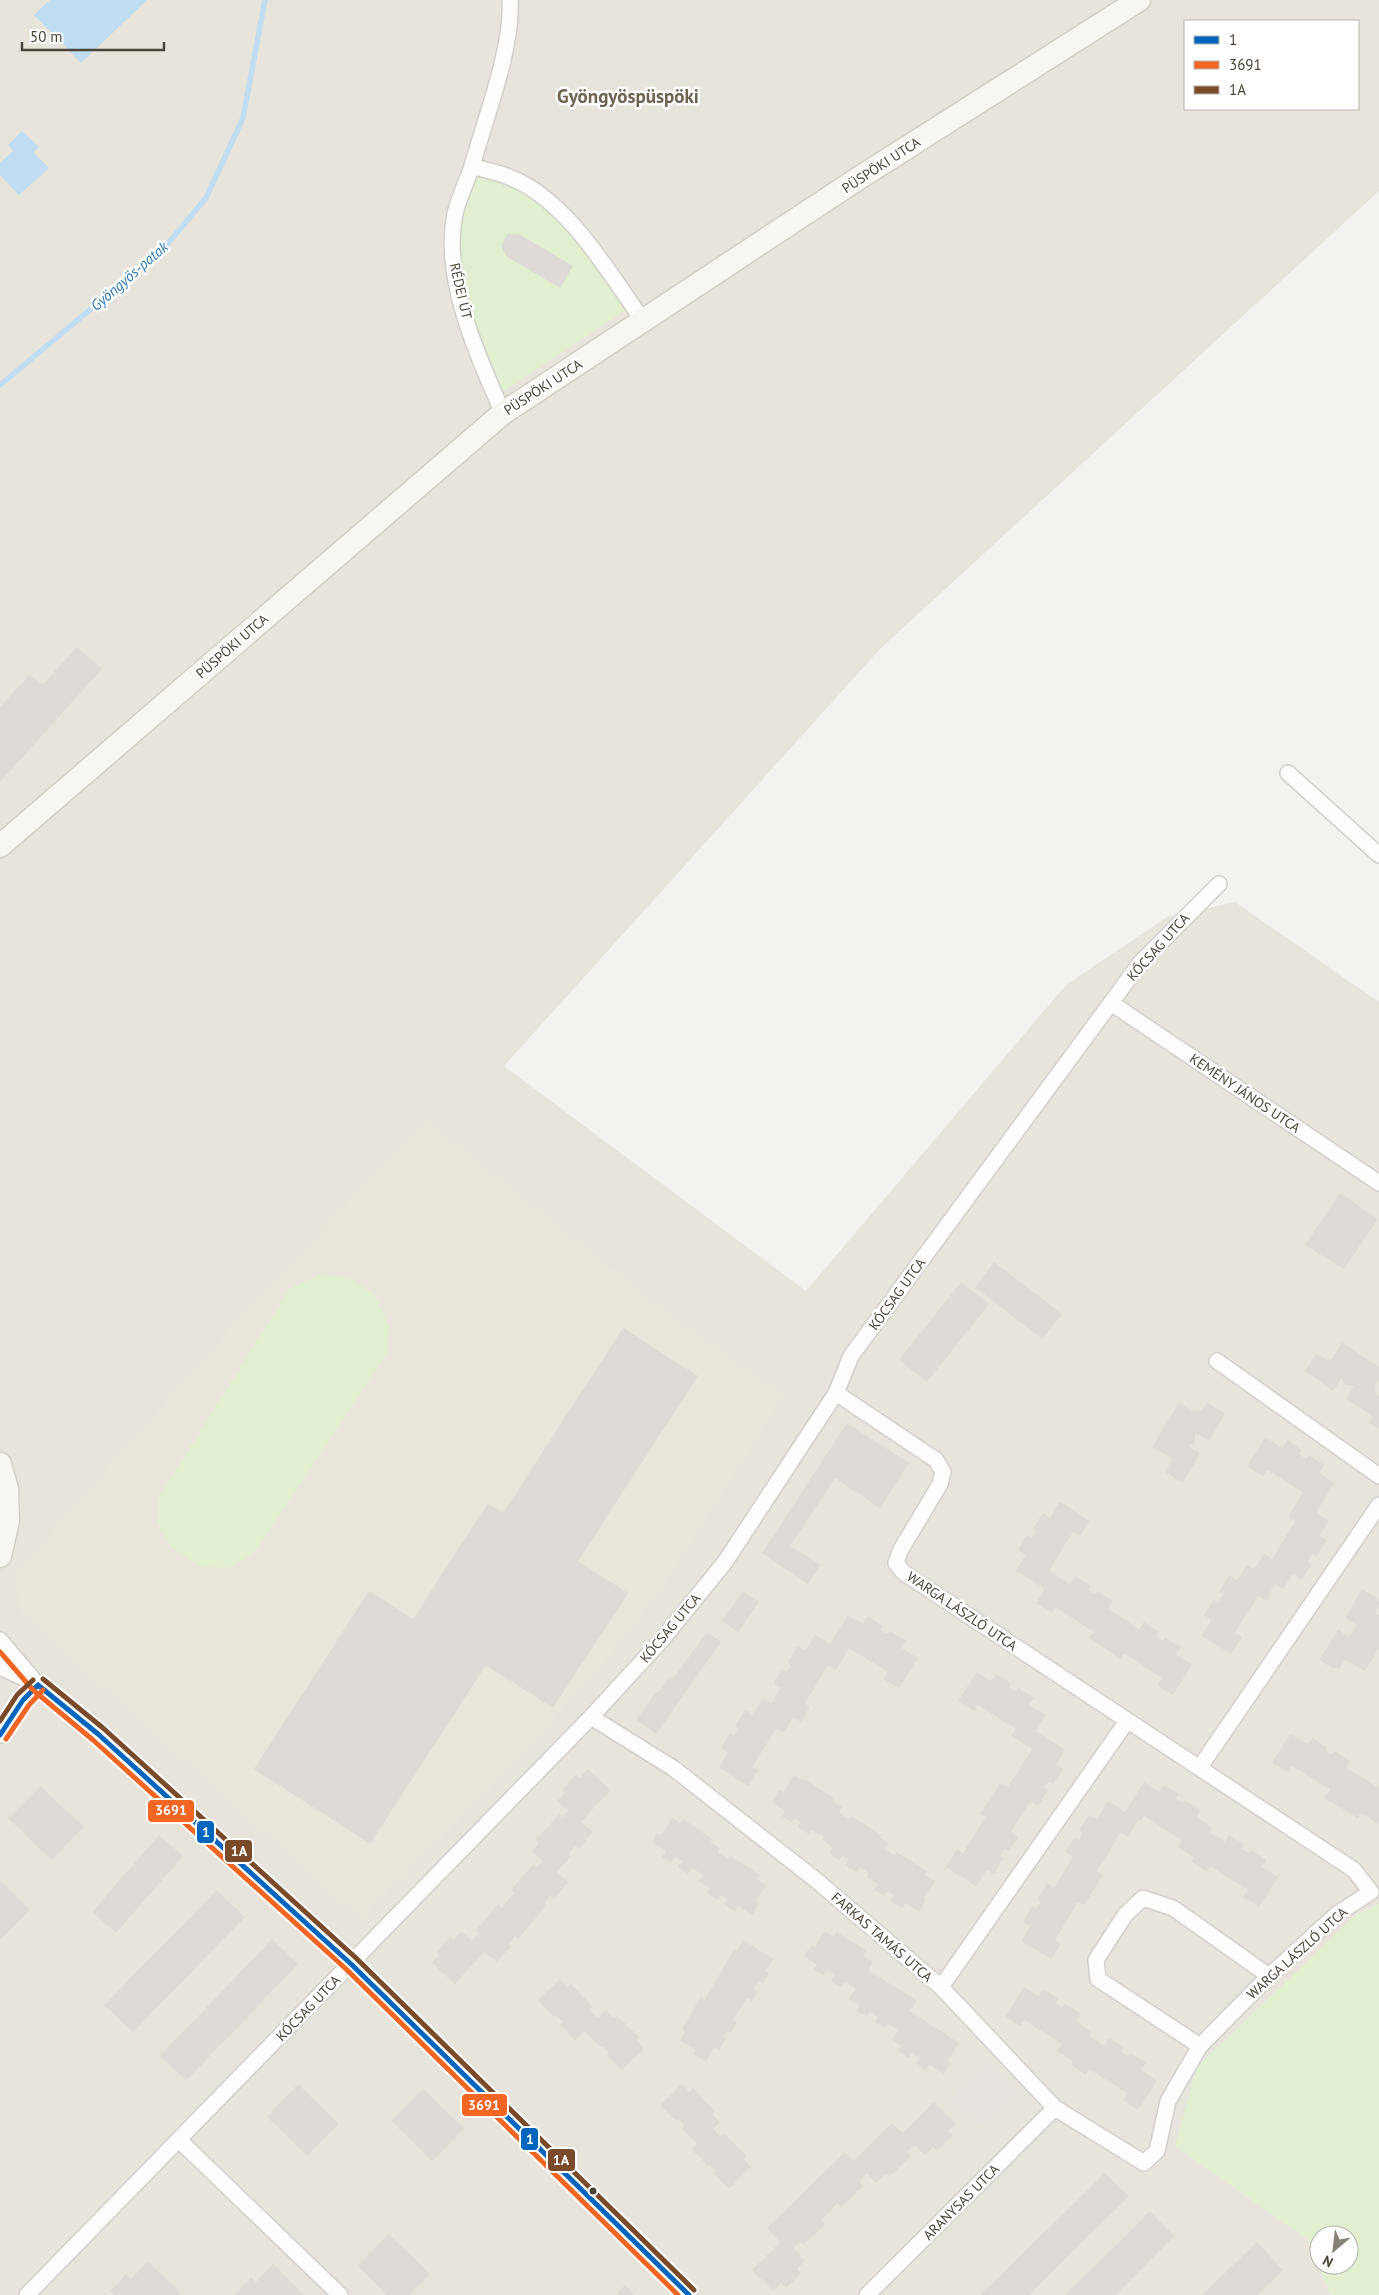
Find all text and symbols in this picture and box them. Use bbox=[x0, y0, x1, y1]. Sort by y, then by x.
scale bar bbox=[22, 20, 165, 52]
legend bbox=[1184, 20, 1359, 110]
text: 50 m bbox=[30, 27, 63, 46]
text: 1 bbox=[1229, 30, 1237, 49]
text: 3691 bbox=[1229, 55, 1262, 74]
text: 1A bbox=[1229, 80, 1246, 99]
district label: Gyöngyöspüspöki bbox=[557, 84, 699, 108]
street label: PÜSPÖKI UTCA bbox=[838, 133, 924, 197]
water label: Gyöngyös-patak bbox=[86, 236, 173, 315]
street label: RÉDEI ÚT bbox=[446, 261, 476, 321]
street label: PÜSPÖKI UTCA bbox=[500, 355, 586, 419]
street label: PÜSPÖKI UTCA bbox=[192, 609, 272, 682]
street label: KÓCSAG UTCA bbox=[1123, 909, 1194, 985]
street label: KEMÉNY JÁNOS UTCA bbox=[1186, 1049, 1304, 1137]
street label: KÓCSAG UTCA bbox=[865, 1254, 930, 1334]
street label: WARGA LÁSZLÓ UTCA bbox=[903, 1567, 1021, 1655]
street label: KÓCSAG UTCA bbox=[636, 1589, 705, 1666]
line badge: 3691 bbox=[147, 1799, 195, 1823]
text: 3691 bbox=[155, 1801, 187, 1819]
line badge: 1 bbox=[196, 1820, 215, 1844]
text: 1 bbox=[202, 1823, 210, 1841]
line badge: 1A bbox=[224, 1839, 253, 1863]
text: 1A bbox=[231, 1842, 248, 1860]
street label: FARKAS TAMÁS UTCA bbox=[828, 1888, 937, 1986]
street label: WARGA LÁSZLÓ UTCA bbox=[1243, 1903, 1352, 2003]
street label: KÓCSAG UTCA bbox=[272, 1971, 345, 2045]
line badge: 3691 bbox=[461, 2093, 508, 2117]
text: 3691 bbox=[468, 2096, 500, 2114]
line badge: 1 bbox=[520, 2127, 539, 2151]
text: 1 bbox=[526, 2130, 534, 2148]
line badge: 1A bbox=[547, 2148, 576, 2172]
text: 1A bbox=[553, 2151, 570, 2169]
street label: ARANYSAS UTCA bbox=[919, 2160, 1003, 2244]
unlabelled marker bbox=[588, 2186, 598, 2196]
north arrow bbox=[1309, 2225, 1359, 2275]
text: N bbox=[1320, 2251, 1336, 2272]

